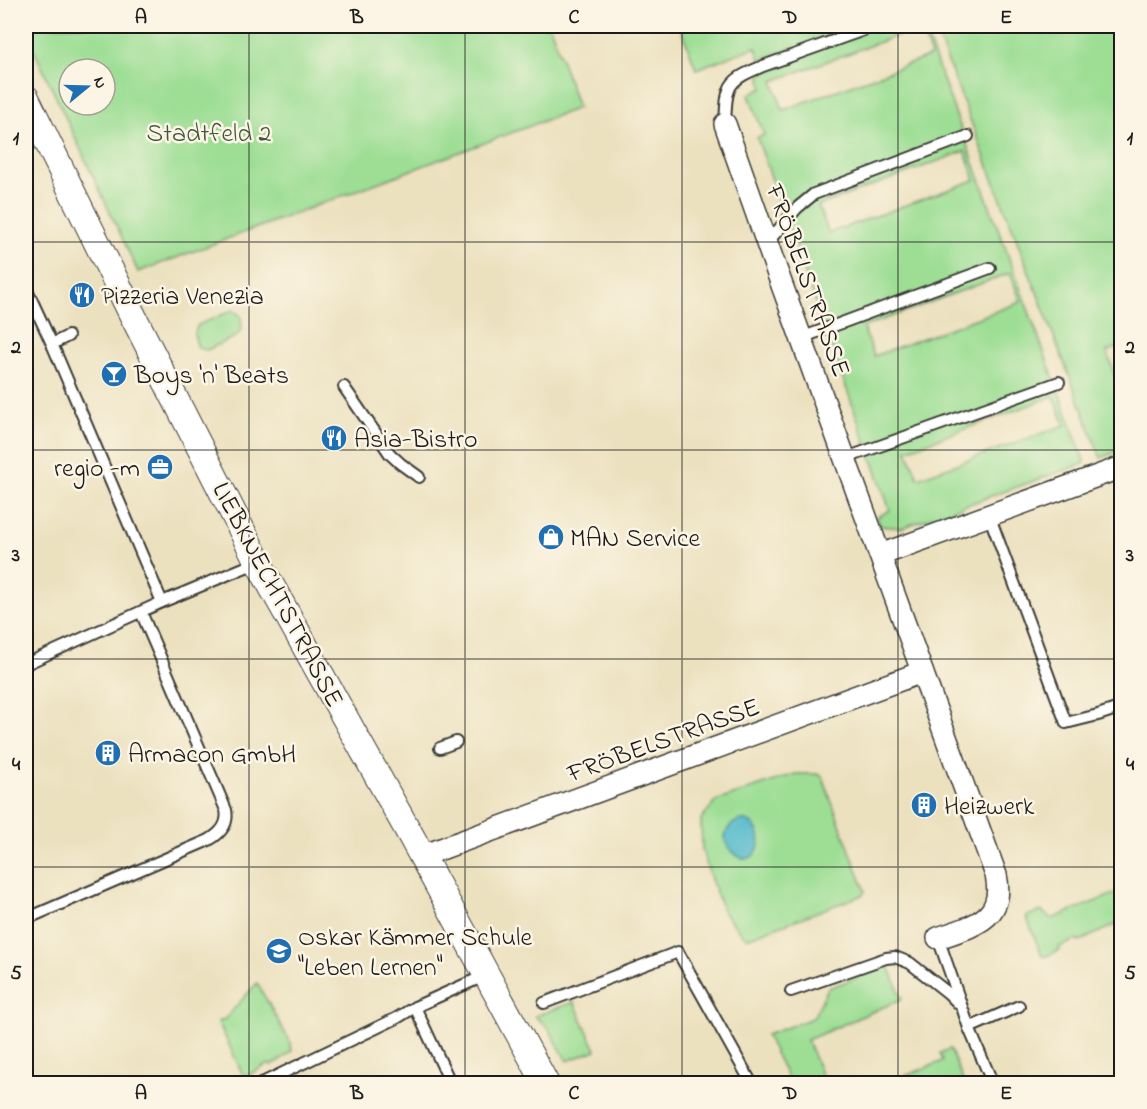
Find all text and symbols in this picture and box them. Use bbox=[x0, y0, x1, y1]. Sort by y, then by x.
text: A bbox=[135, 4, 147, 33]
text: B bbox=[349, 4, 364, 33]
text: C bbox=[569, 4, 580, 33]
text: D bbox=[782, 4, 797, 33]
text: E bbox=[1000, 4, 1012, 33]
north arrow bbox=[57, 57, 117, 117]
text: N bbox=[86, 74, 112, 92]
park label: Stadtfeld 2 bbox=[147, 116, 272, 154]
text: 1 bbox=[13, 125, 20, 154]
text: 1 bbox=[1127, 125, 1134, 154]
street label: FRÖBELSTRASSE bbox=[753, 178, 859, 383]
place label: Pizzeria Venezia bbox=[101, 279, 264, 317]
restaurant icon: Pizzeria Venezia bbox=[67, 280, 97, 310]
text: 2 bbox=[10, 334, 21, 363]
text: 2 bbox=[1124, 334, 1135, 363]
place label: Boys 'n' Beats bbox=[133, 358, 289, 396]
bar icon: Boys 'n' Beats bbox=[99, 359, 129, 389]
place label: Asia-Bistro bbox=[354, 422, 477, 460]
restaurant icon: Asia-Bistro bbox=[319, 423, 349, 453]
place label: regio -m bbox=[54, 451, 140, 489]
office icon: regio -m bbox=[145, 452, 175, 482]
street label: LIEBKNECHTSTRASSE bbox=[201, 476, 352, 715]
place label: MAN Service bbox=[570, 521, 701, 559]
shop icon: MAN Service bbox=[536, 522, 566, 552]
text: 3 bbox=[11, 542, 20, 571]
text: 3 bbox=[1125, 542, 1134, 571]
street label: FRÖBELSTRASSE bbox=[561, 689, 766, 795]
place label: Armacon GmbH bbox=[128, 737, 296, 775]
building icon: Armacon GmbH bbox=[93, 738, 123, 768]
text: 4 bbox=[12, 751, 21, 780]
text: 4 bbox=[1126, 751, 1135, 780]
place label: Heizwerk bbox=[944, 789, 1035, 827]
building icon: Heizwerk bbox=[909, 790, 939, 820]
place label: Oskar Kämmer Schule "Leben Lernen" bbox=[298, 920, 532, 988]
school or university icon: Oskar Kämmer Schule "Leben Lernen" bbox=[264, 936, 294, 966]
text: 5 bbox=[10, 960, 22, 989]
text: 5 bbox=[1124, 960, 1136, 989]
text: A bbox=[135, 1080, 147, 1109]
text: B bbox=[349, 1080, 364, 1109]
text: C bbox=[569, 1080, 580, 1109]
text: D bbox=[782, 1080, 797, 1109]
text: E bbox=[1000, 1080, 1012, 1109]

